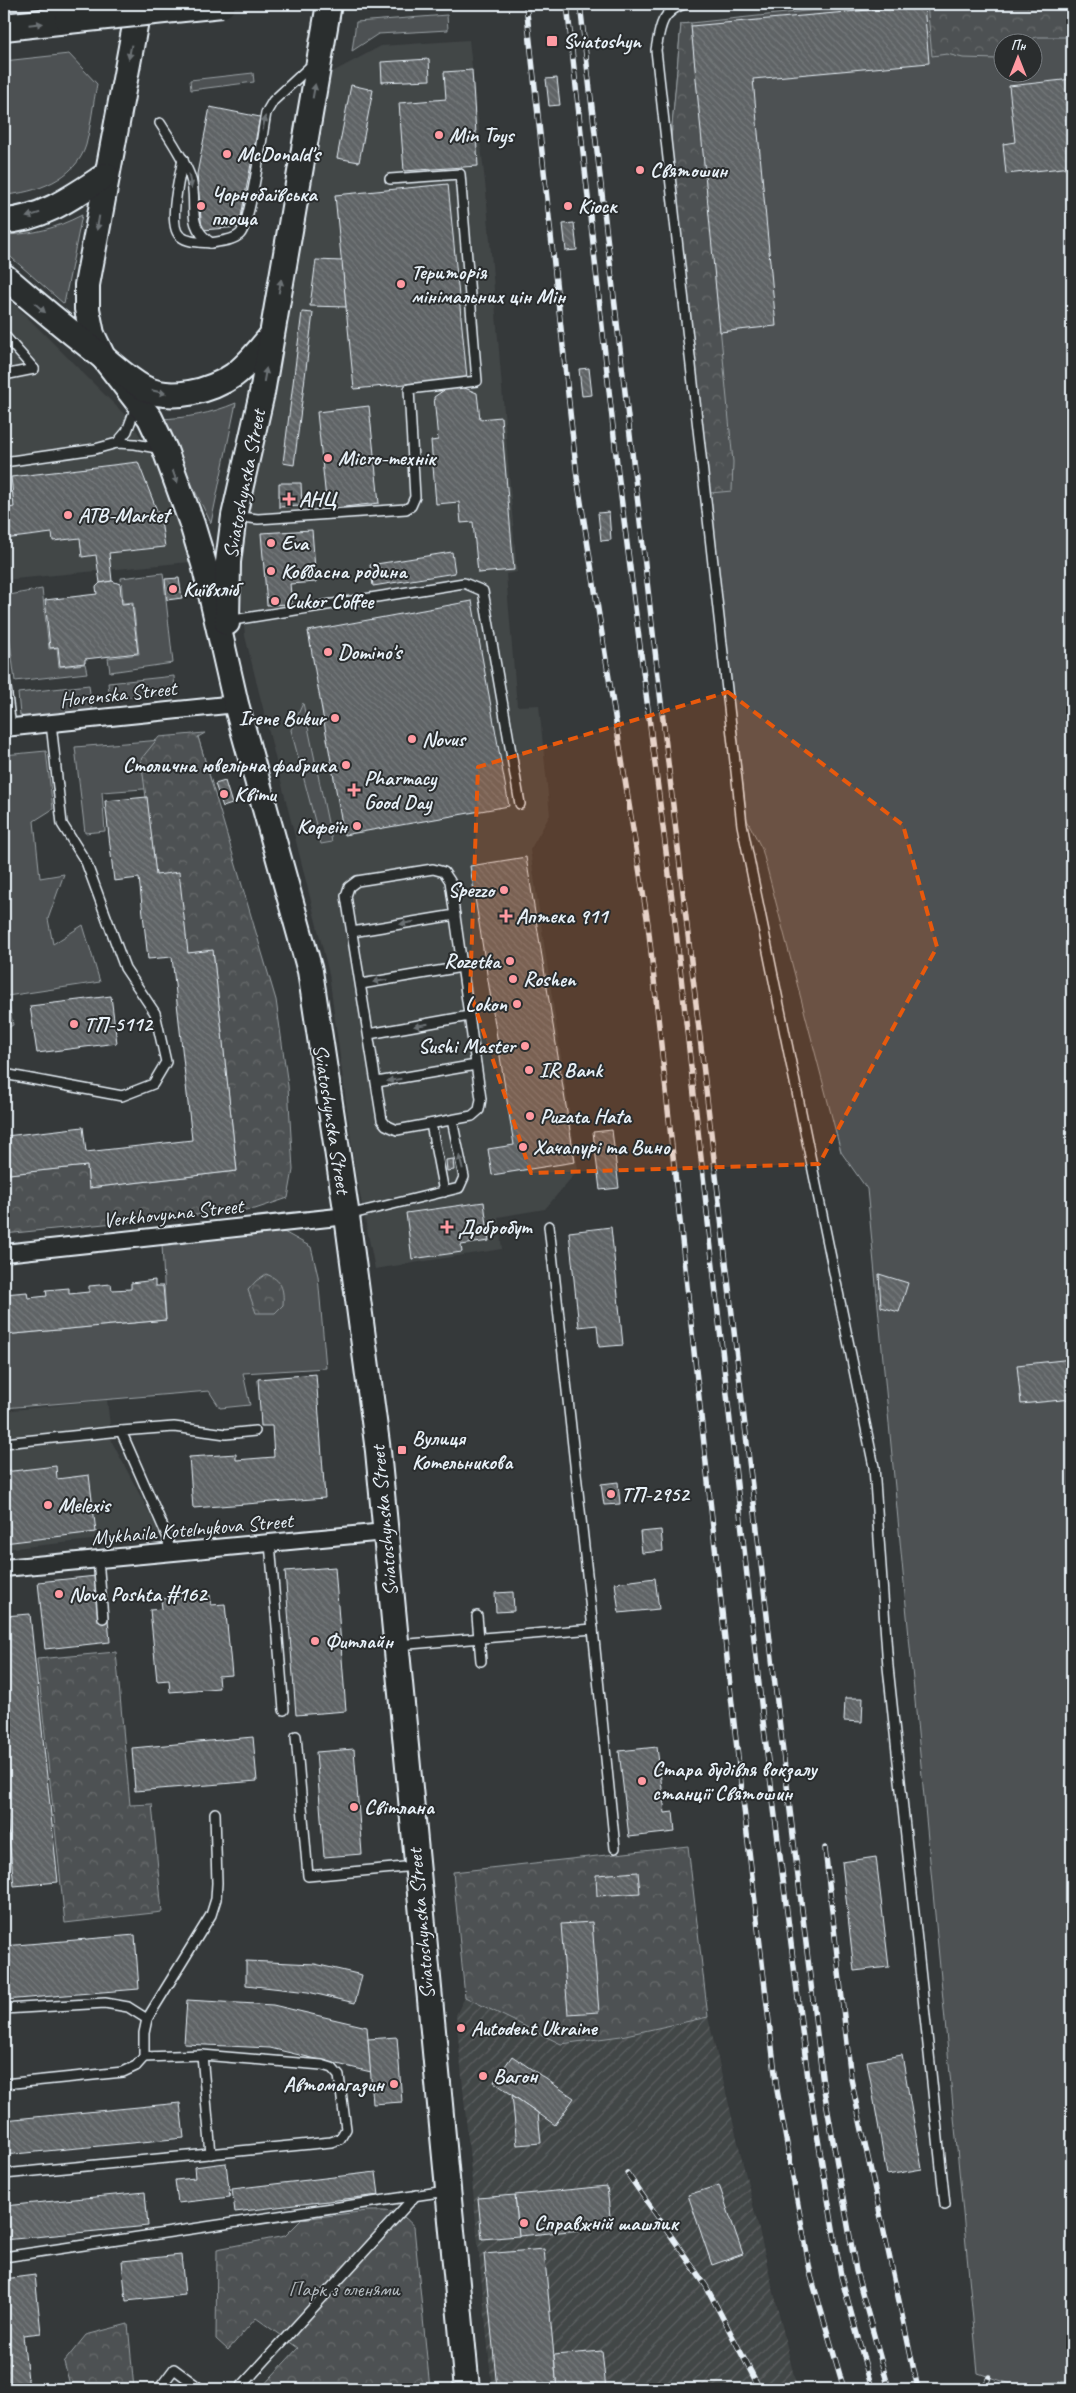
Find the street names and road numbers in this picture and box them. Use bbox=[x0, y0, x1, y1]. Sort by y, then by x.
street label: Sviatoshynska Street bbox=[217, 405, 272, 561]
street label: Horenska Street bbox=[59, 675, 180, 713]
street label: Sviatoshynska Street bbox=[307, 1042, 357, 1198]
street label: Verkhovynna Street bbox=[102, 1193, 246, 1233]
street label: Sviatoshynska Street bbox=[364, 1443, 404, 1597]
street label: Mykhaila Kotelnykova Street bbox=[90, 1507, 296, 1551]
street label: Sviatoshynska Street bbox=[401, 1846, 441, 2000]

